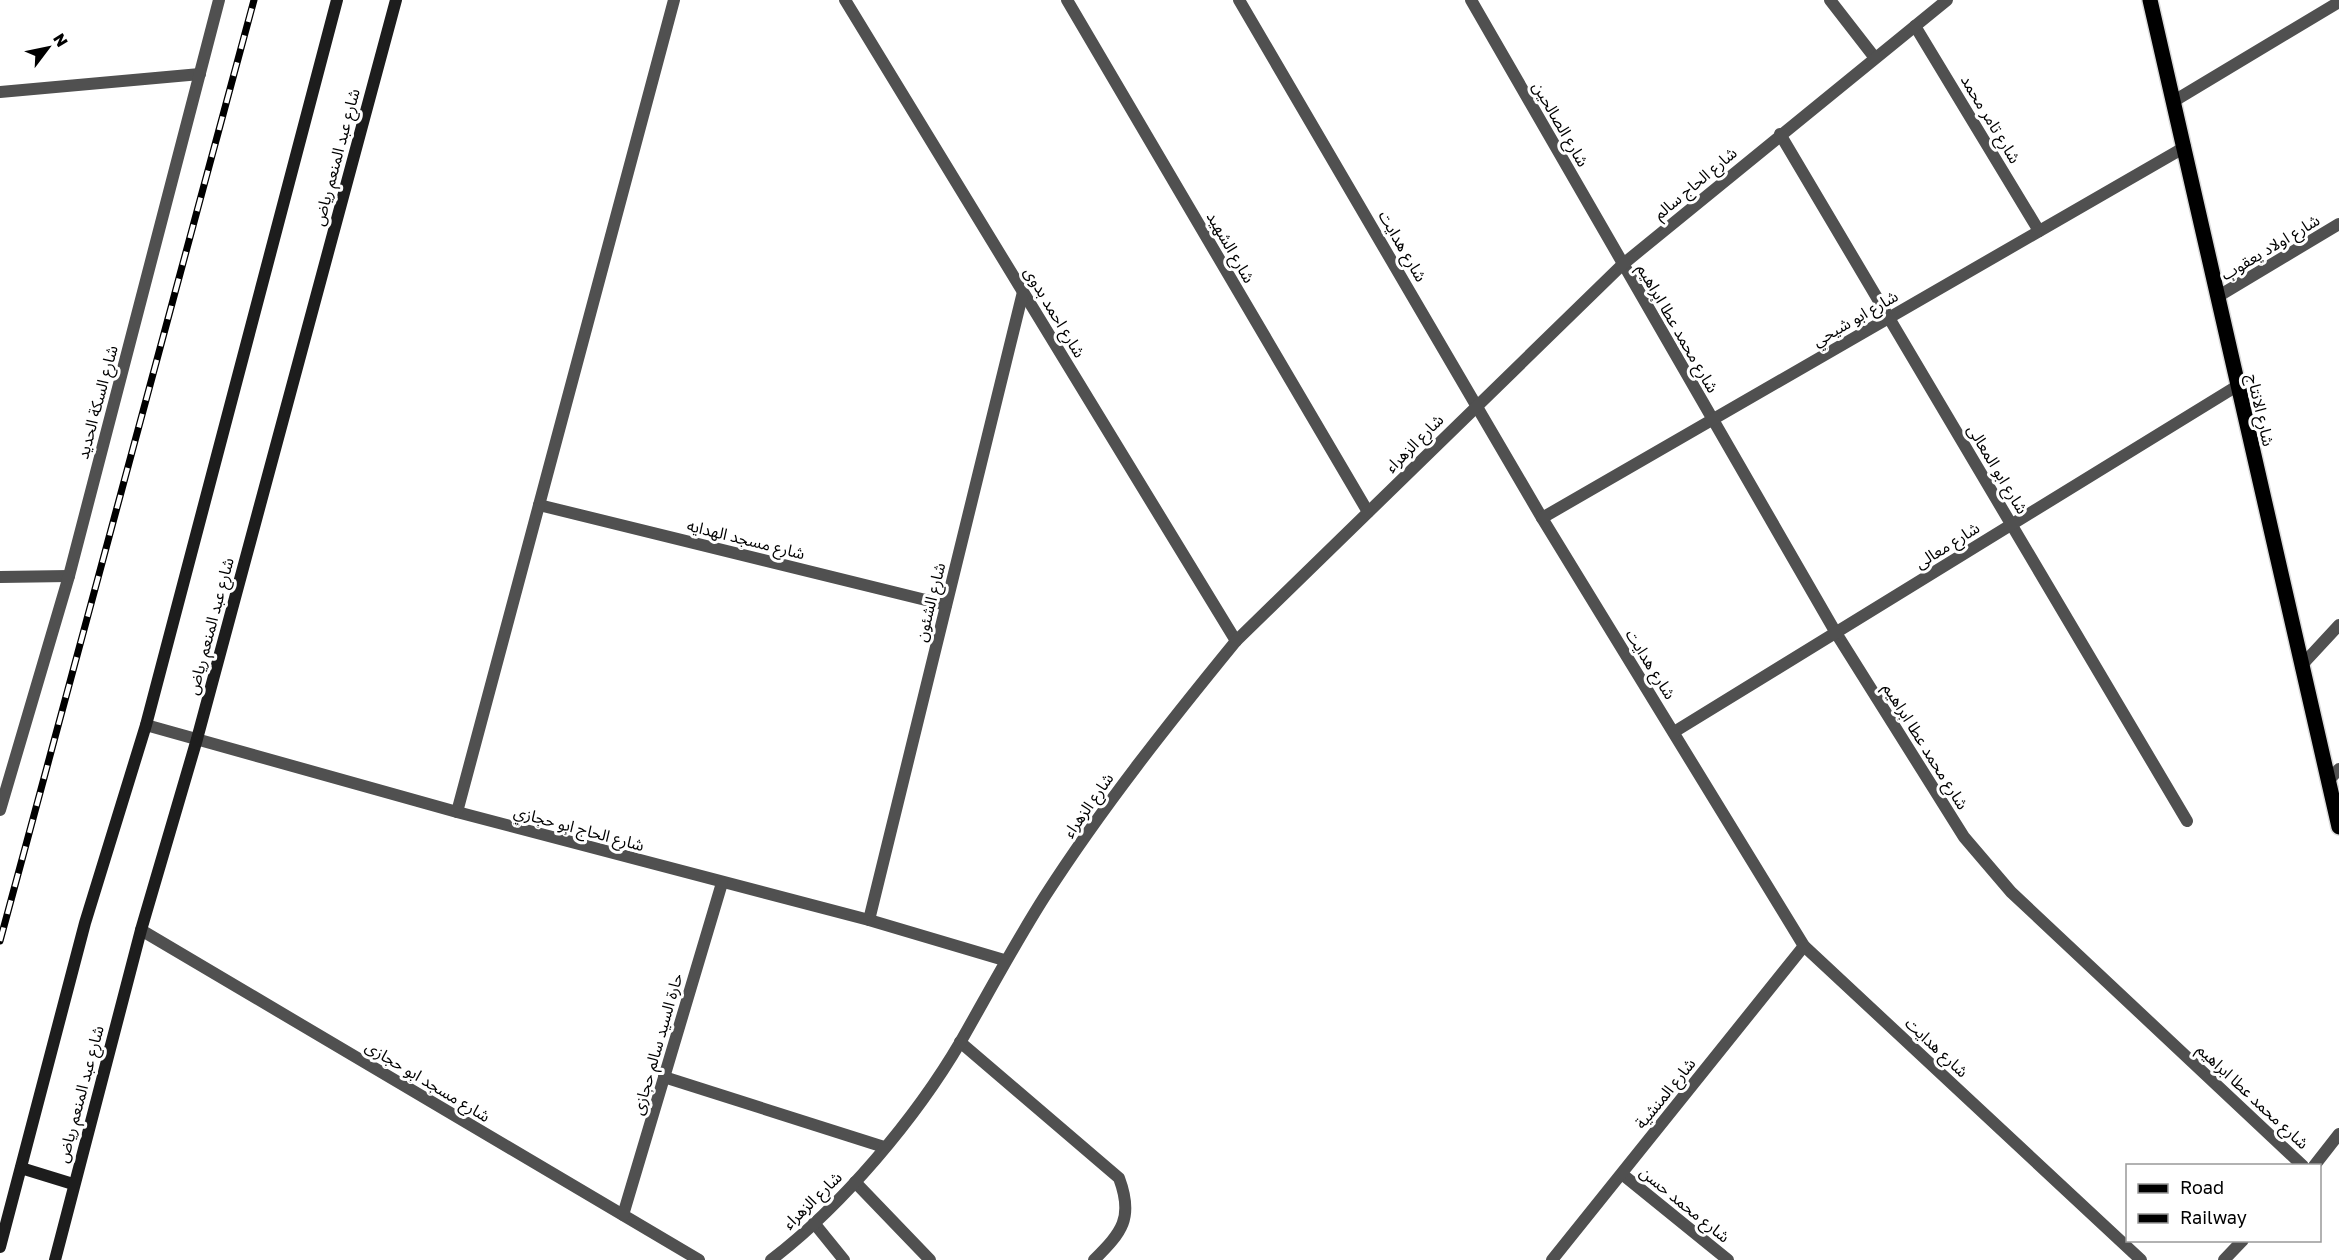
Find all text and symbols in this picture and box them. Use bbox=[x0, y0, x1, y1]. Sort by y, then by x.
north arrow bbox=[18, 18, 78, 78]
text: N bbox=[49, 30, 72, 51]
street label: شارع تامر محمد bbox=[1954, 71, 2025, 168]
street label: شارع الصالحين bbox=[1526, 78, 1593, 172]
street label: شارع عبد المنعم رياض bbox=[308, 86, 367, 228]
street label: شارع الحاج سالم bbox=[1649, 142, 1743, 226]
street label: شارع هدايت bbox=[1372, 207, 1431, 287]
street label: شارع الشهيد bbox=[1200, 208, 1260, 288]
street label: شارع اولاد يعقوب bbox=[2217, 210, 2325, 287]
street label: شارع محمد عطا ابراهيم bbox=[1630, 260, 1723, 398]
street label: شارع احمد بدوى bbox=[1018, 263, 1090, 363]
street label: شارع ابو شيحي bbox=[1809, 286, 1903, 353]
street label: شارع السكة الحديد bbox=[72, 343, 125, 462]
street label: شارع الانتاج bbox=[2240, 372, 2279, 449]
street label: شارع الزهراء bbox=[1381, 410, 1449, 478]
street label: شارع ابو المعالى bbox=[1961, 421, 2033, 519]
street label: شارع مسجد الهدايه bbox=[684, 515, 807, 566]
street label: شارع معالى bbox=[1911, 517, 1985, 575]
street label: شارع عبد المنعم رياض bbox=[182, 555, 241, 697]
street label: شارع الشئون bbox=[911, 560, 952, 644]
street label: شارع هدايت bbox=[1619, 625, 1680, 704]
street label: شارع محمد عطا ابراهيم bbox=[1876, 679, 1973, 815]
street label: شارع الزهراء bbox=[1058, 769, 1120, 843]
street label: شارع الحاج ابو حجازي bbox=[511, 801, 646, 858]
street label: حارة السيد سالم حجازى bbox=[627, 971, 690, 1118]
street label: شارع هدايت bbox=[1899, 1013, 1973, 1083]
street label: شارع عبد المنعم رياض bbox=[52, 1023, 111, 1165]
street label: شارع مسجد ابو حجازى bbox=[361, 1036, 494, 1129]
street label: شارع محمد عطا ابراهيم bbox=[2191, 1039, 2313, 1155]
street label: شارع المنشية bbox=[1630, 1054, 1702, 1134]
street label: شارع محمد حسن bbox=[1634, 1162, 1734, 1249]
legend bbox=[2126, 1164, 2321, 1242]
street label: شارع الزهراء bbox=[778, 1167, 848, 1235]
text: Road bbox=[2180, 1176, 2224, 1198]
text: Railway bbox=[2180, 1206, 2247, 1228]

